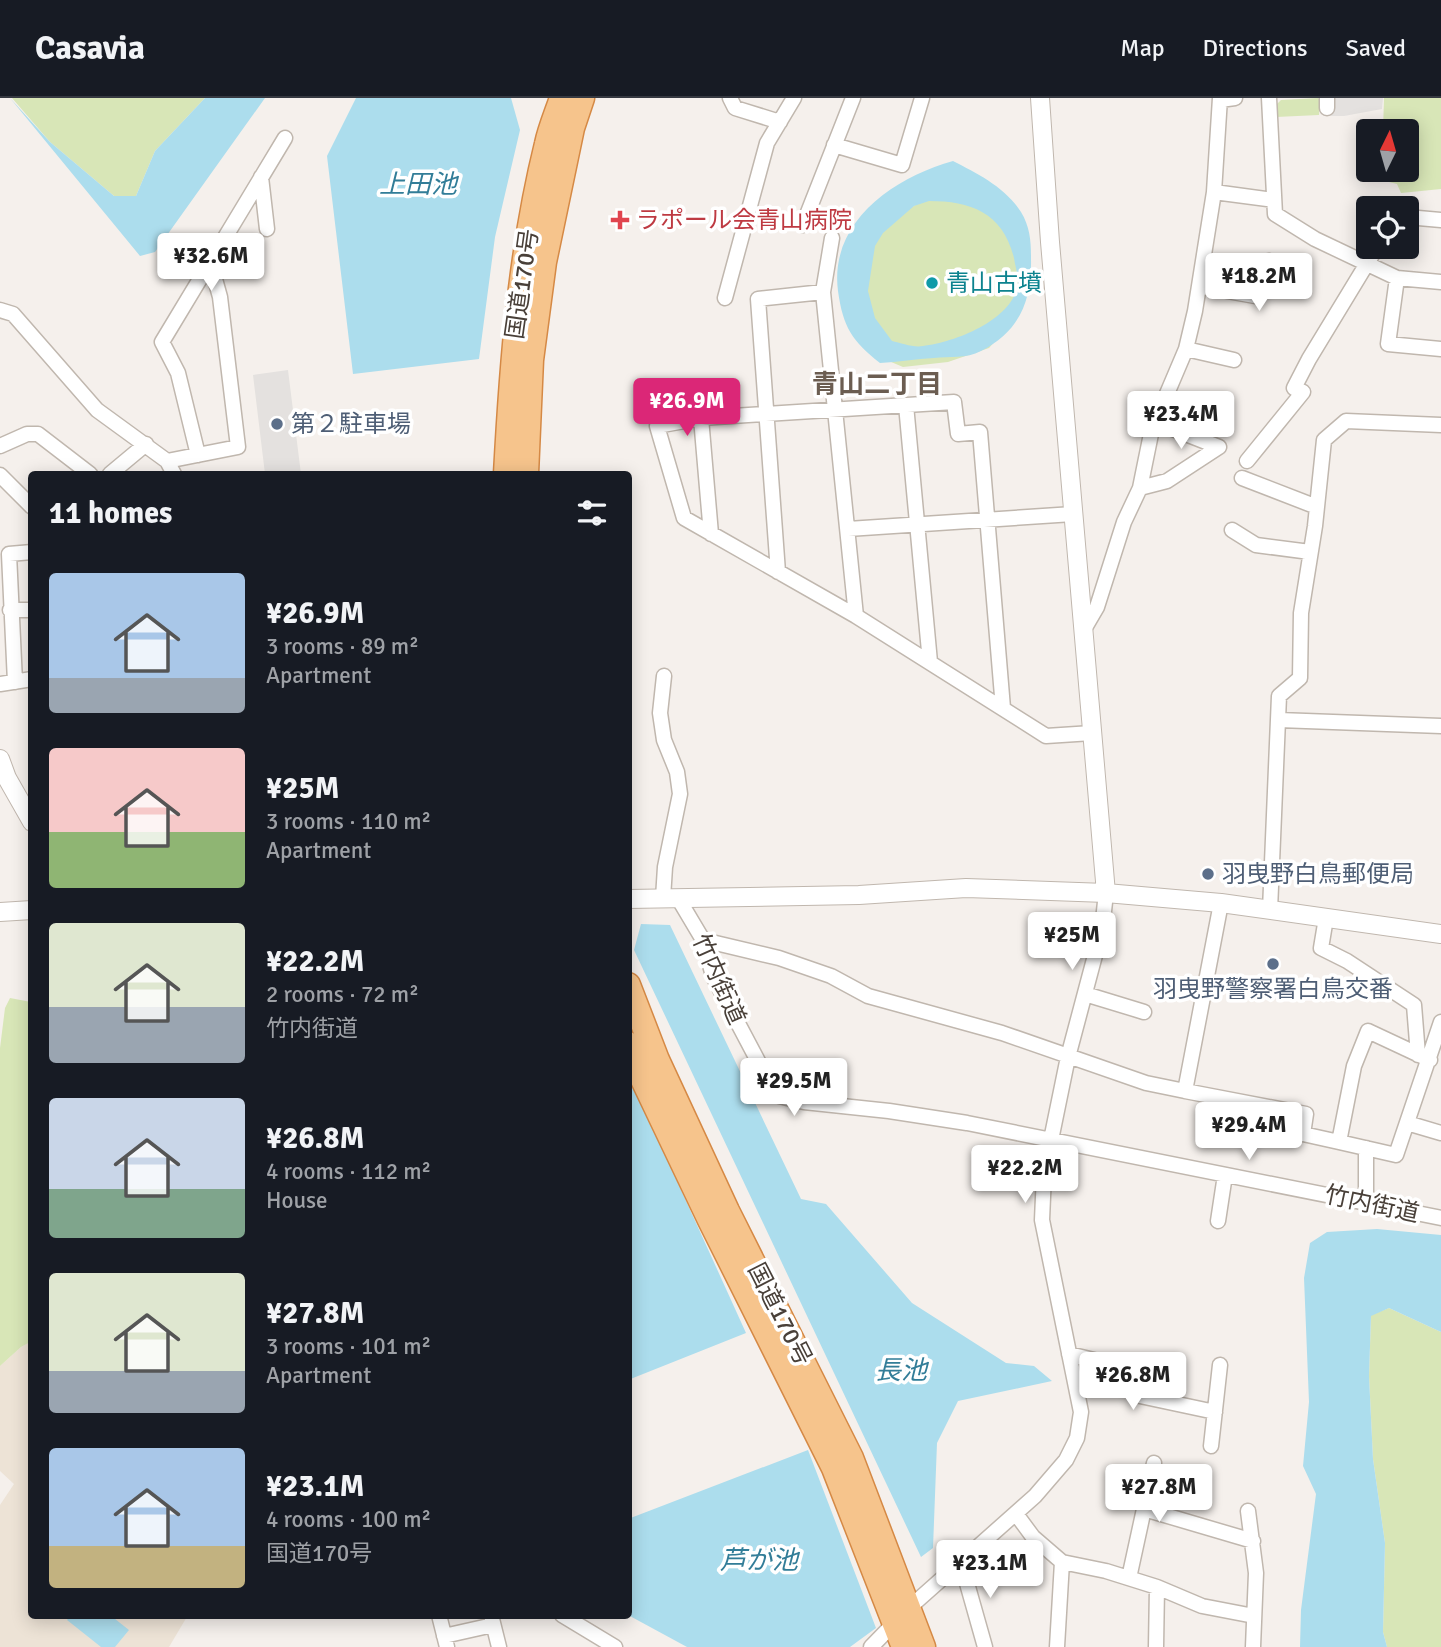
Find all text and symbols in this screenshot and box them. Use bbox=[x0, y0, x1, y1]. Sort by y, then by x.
text: Casavia bbox=[35, 28, 145, 69]
text: Map bbox=[1120, 33, 1165, 63]
text: Directions bbox=[1203, 33, 1308, 63]
text: Saved bbox=[1346, 33, 1406, 63]
north arrow bbox=[1356, 119, 1419, 182]
map controls bbox=[1356, 119, 1419, 259]
water label: 上田池 bbox=[379, 169, 460, 201]
button: locate bbox=[1356, 196, 1419, 259]
place label: ラポール会青山病院 bbox=[636, 205, 852, 235]
marker: ラポール会青山病院 bbox=[610, 210, 630, 230]
street label: 国道170号 bbox=[499, 227, 545, 341]
pin: ¥32.6M bbox=[154, 234, 268, 293]
text: ¥32.6M bbox=[173, 241, 249, 270]
pin: ¥18.2M bbox=[1202, 254, 1316, 313]
text: ¥18.2M bbox=[1221, 261, 1297, 290]
place label: 青山古墳 bbox=[946, 268, 1042, 298]
marker: 青山古墳 bbox=[924, 275, 940, 291]
district label: 青山二丁目 bbox=[812, 369, 942, 401]
pin: ¥26.9M bbox=[630, 378, 744, 438]
text: ¥26.9M bbox=[649, 386, 725, 415]
pin: ¥23.4M bbox=[1124, 392, 1238, 451]
text: ¥23.4M bbox=[1143, 399, 1219, 428]
place label: 第２駐車場 bbox=[291, 409, 411, 439]
marker: 第２駐車場 bbox=[269, 416, 285, 432]
icon: filters bbox=[573, 494, 611, 532]
text: 11 homes bbox=[49, 495, 172, 532]
text: ¥26.9M bbox=[266, 595, 364, 632]
icon: home bbox=[105, 601, 189, 685]
text: 3 rooms · 89 m² bbox=[266, 632, 419, 661]
text: Apartment bbox=[266, 661, 371, 690]
text: ¥25M bbox=[266, 770, 340, 807]
icon: home bbox=[105, 776, 189, 860]
text: 3 rooms · 110 m² bbox=[266, 807, 431, 836]
text: Apartment bbox=[266, 836, 371, 865]
place label: 羽曳野白鳥郵便局 bbox=[1222, 859, 1414, 889]
marker: 羽曳野白鳥郵便局 bbox=[1200, 866, 1216, 882]
pin: ¥25M bbox=[1031, 912, 1113, 972]
text: ¥25M bbox=[1044, 920, 1100, 949]
street label: 竹内街道 bbox=[686, 929, 752, 1029]
text: ¥22.2M bbox=[266, 943, 364, 980]
icon: home bbox=[105, 951, 189, 1035]
marker: 羽曳野警察署白鳥交番 bbox=[1265, 956, 1281, 972]
place label: 羽曳野警察署白鳥交番 bbox=[1153, 974, 1393, 1004]
text: 2 rooms · 72 m² bbox=[266, 980, 419, 1009]
text: 竹内街道 bbox=[266, 1014, 358, 1043]
pin: ¥29.5M bbox=[737, 1058, 851, 1118]
text: ¥29.5M bbox=[756, 1066, 832, 1095]
pin: ¥29.4M bbox=[1192, 1102, 1306, 1162]
text: ¥29.4M bbox=[1211, 1110, 1287, 1139]
text: ¥26.8M bbox=[266, 1120, 364, 1157]
icon: home bbox=[105, 1126, 189, 1210]
pin: ¥22.2M bbox=[968, 1146, 1082, 1205]
text: ¥22.2M bbox=[987, 1153, 1063, 1182]
text: 4 rooms · 112 m² bbox=[266, 1157, 431, 1186]
street label: 竹内街道 bbox=[1322, 1179, 1422, 1229]
text: House bbox=[266, 1186, 328, 1215]
street label: 国道170号 bbox=[741, 1258, 819, 1370]
text: ¥27.8M bbox=[266, 1295, 364, 1332]
icon: home bbox=[105, 1301, 189, 1385]
text: 3 rooms · 101 m² bbox=[266, 1332, 431, 1361]
pin: ¥26.8M bbox=[1076, 1352, 1190, 1412]
water label: 長池 bbox=[875, 1355, 930, 1387]
text: ¥26.8M bbox=[1095, 1360, 1171, 1389]
text: Apartment bbox=[266, 1361, 371, 1390]
pin: ¥27.8M bbox=[1102, 1464, 1216, 1524]
text: ¥23.1M bbox=[266, 1468, 364, 1505]
text: ¥27.8M bbox=[1121, 1472, 1197, 1501]
icon: home bbox=[105, 1476, 189, 1560]
text: 4 rooms · 100 m² bbox=[266, 1505, 431, 1534]
text: 国道170号 bbox=[266, 1539, 372, 1568]
pin: ¥23.1M bbox=[933, 1540, 1047, 1600]
water label: 芦が池 bbox=[720, 1545, 801, 1577]
text: ¥23.1M bbox=[952, 1548, 1028, 1577]

